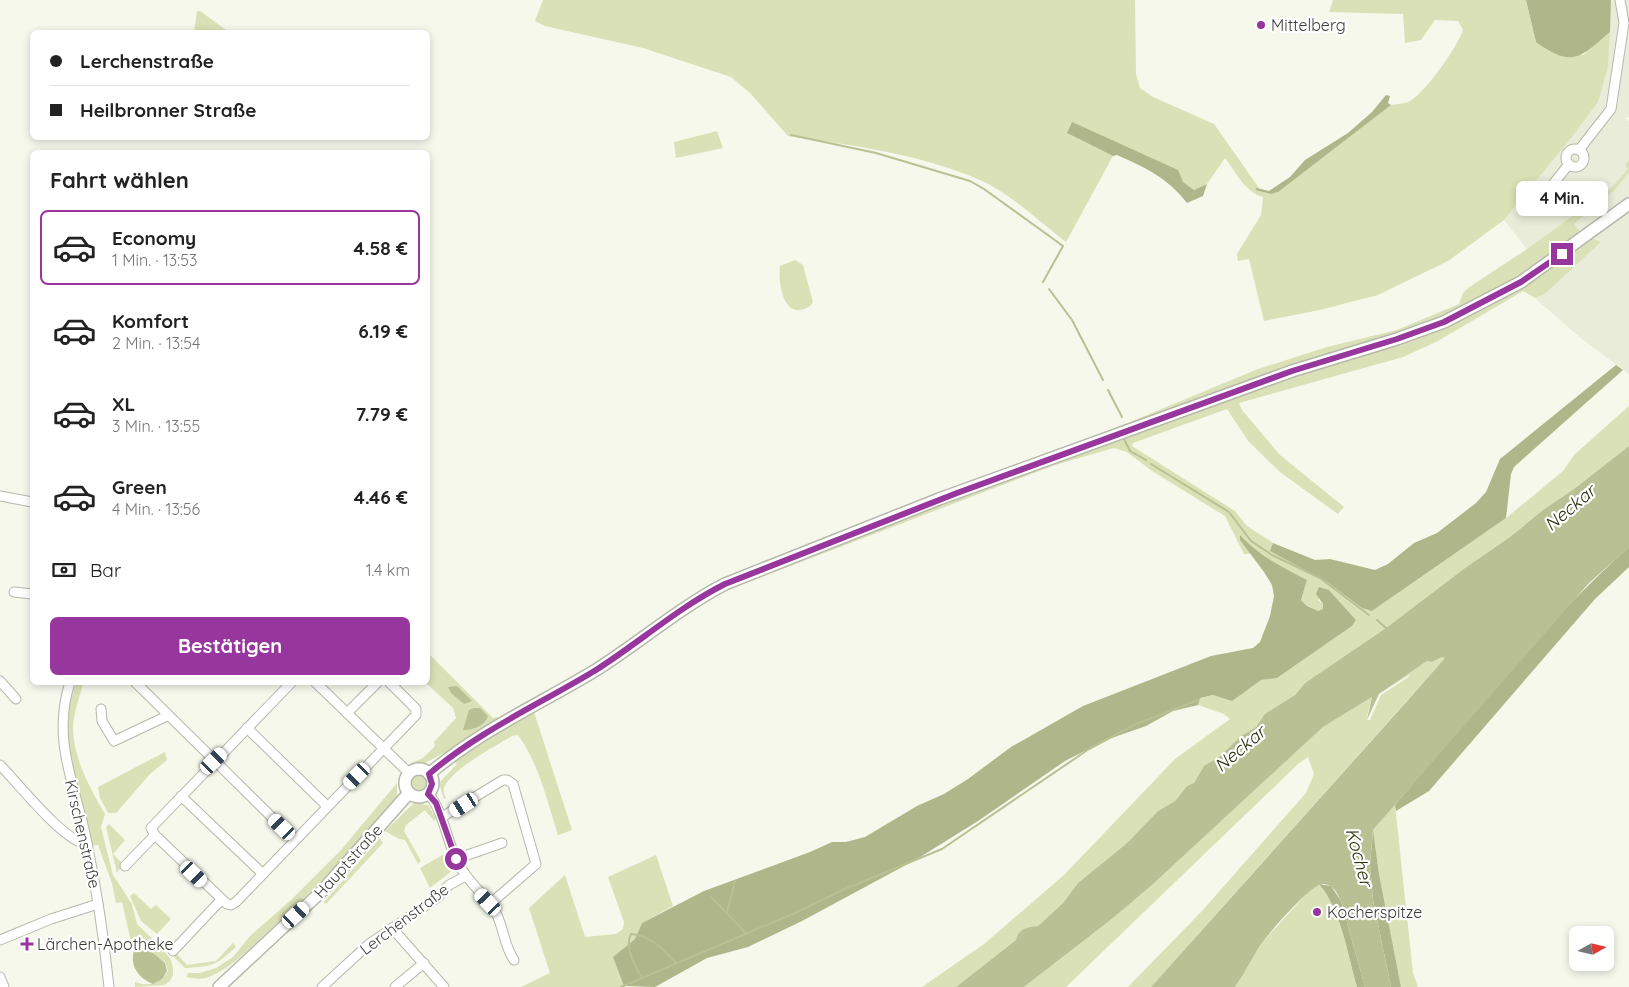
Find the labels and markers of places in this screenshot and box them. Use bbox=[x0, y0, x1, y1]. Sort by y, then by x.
place label: Mittelberg bbox=[1271, 15, 1346, 35]
marker: Mittelberg bbox=[1255, 19, 1267, 31]
place label: Kocherspitze bbox=[1327, 902, 1422, 922]
marker: Kocherspitze bbox=[1311, 906, 1323, 918]
place label: Lärchen-Apotheke bbox=[37, 934, 173, 954]
marker: Lärchen-Apotheke bbox=[21, 938, 33, 950]

